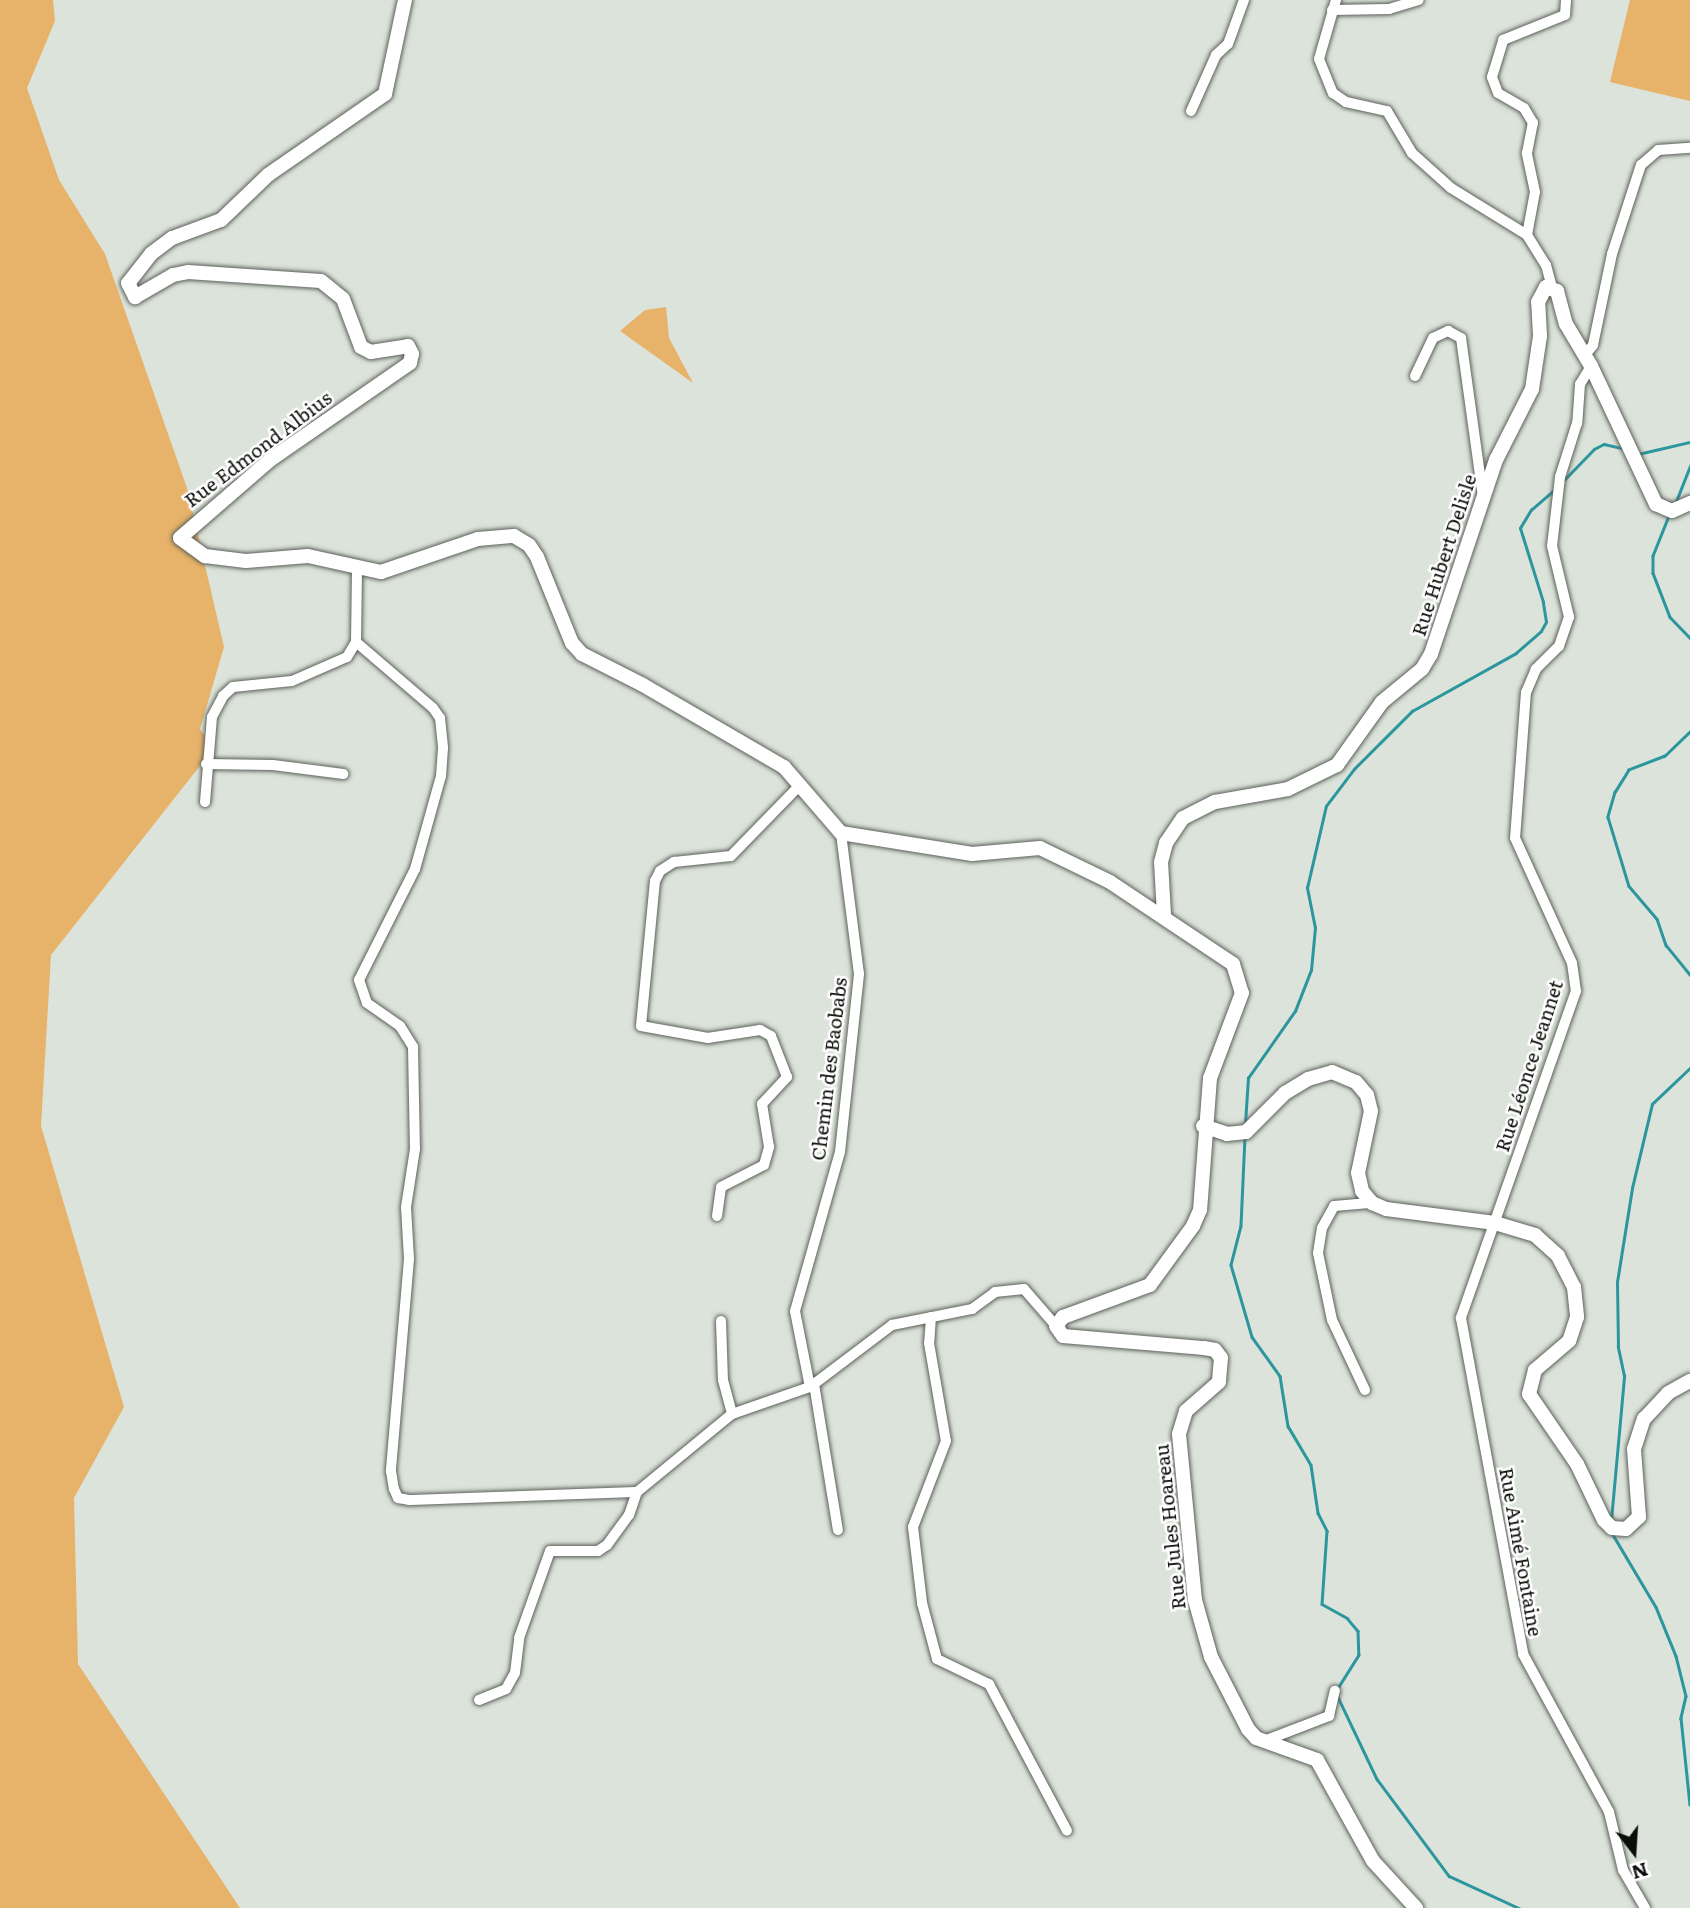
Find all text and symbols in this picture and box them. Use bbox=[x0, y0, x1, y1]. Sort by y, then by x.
street label: Rue Edmond Albius bbox=[180, 386, 336, 512]
street label: Rue Hubert Delisle bbox=[1407, 471, 1481, 639]
street label: Chemin des Baobabs bbox=[806, 976, 852, 1162]
street label: Rue Léonce Jeannet bbox=[1491, 977, 1567, 1155]
street label: Rue Jules Hoareau bbox=[1150, 1443, 1190, 1611]
street label: Rue Aimé Fontaine bbox=[1495, 1466, 1547, 1638]
north arrow bbox=[1599, 1817, 1669, 1887]
text: N bbox=[1628, 1856, 1652, 1888]

